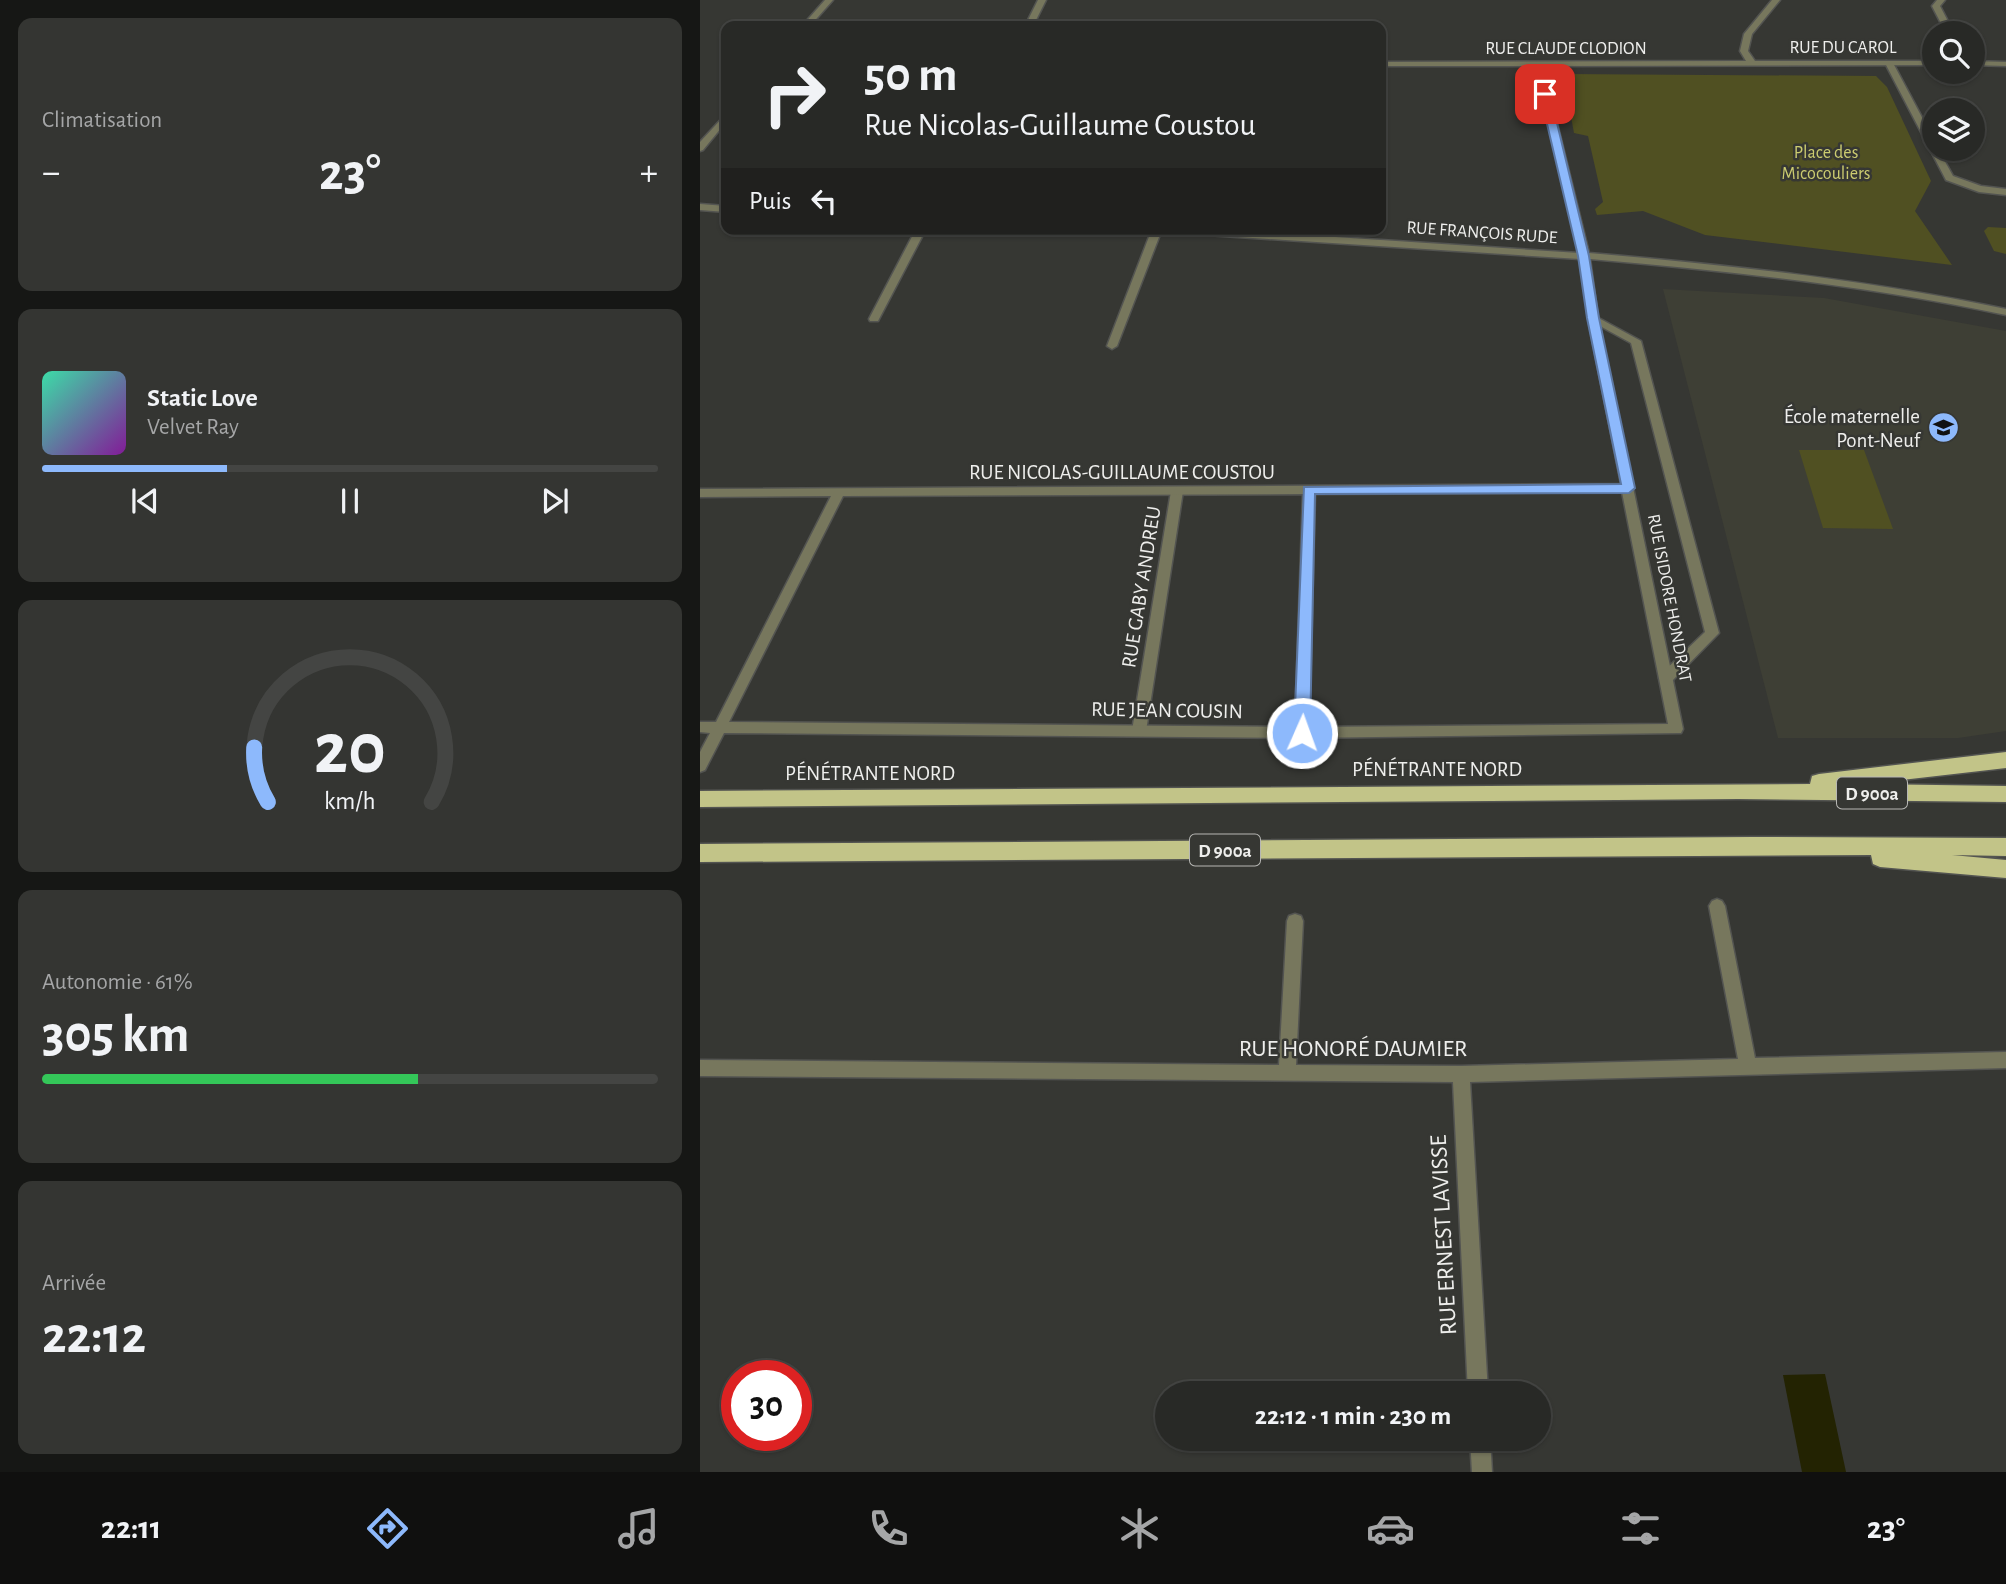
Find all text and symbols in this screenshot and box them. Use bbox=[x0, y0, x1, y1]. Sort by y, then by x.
map controls bbox=[1922, 21, 1985, 161]
button: search bbox=[1922, 21, 1985, 84]
street label: RUE DU CAROL bbox=[1790, 39, 1897, 57]
street label: RUE CLAUDE CLODION bbox=[1485, 40, 1647, 58]
icon: right bbox=[749, 49, 840, 140]
text: 50 m bbox=[864, 51, 958, 100]
pin bbox=[1515, 64, 1575, 124]
icon: arrive bbox=[1526, 75, 1564, 113]
button: layers bbox=[1922, 98, 1985, 161]
text: Climatisation bbox=[42, 109, 162, 132]
text: Rue Nicolas-Guillaume Coustou bbox=[864, 109, 1256, 141]
park label: Place des Micocouliers bbox=[1782, 144, 1870, 183]
text: 23° bbox=[319, 147, 381, 199]
text: − bbox=[42, 154, 60, 192]
text: + bbox=[640, 154, 658, 192]
icon: left bbox=[805, 182, 843, 220]
text: Puis bbox=[749, 188, 791, 214]
street label: RUE FRANÇOIS RUDE bbox=[1406, 219, 1558, 247]
text: Static Love bbox=[147, 385, 258, 411]
place label: École maternelle Pont-Neuf bbox=[1784, 404, 1922, 451]
school or university icon: École maternelle Pont-Neuf bbox=[1926, 411, 1960, 445]
text: Velvet Ray bbox=[147, 416, 239, 439]
street label: RUE NICOLAS-GUILLAUME COUSTOU bbox=[969, 462, 1275, 483]
icon: previous bbox=[126, 482, 164, 520]
icon: pause bbox=[331, 482, 369, 520]
icon: next bbox=[536, 482, 574, 520]
street label: RUE GABY ANDREU bbox=[1118, 505, 1165, 669]
street label: RUE ISIDORE HONDRAT bbox=[1644, 513, 1694, 684]
position arrow bbox=[1265, 696, 1339, 770]
street label: RUE JEAN COUSIN bbox=[1091, 699, 1243, 722]
text: 20 bbox=[314, 714, 386, 787]
street label: PÉNÉTRANTE NORD bbox=[1352, 757, 1522, 780]
street label: PÉNÉTRANTE NORD bbox=[785, 761, 955, 784]
road number: D 900a bbox=[1837, 778, 1907, 808]
text: km/h bbox=[324, 789, 376, 814]
road number: D 900a bbox=[1190, 834, 1260, 866]
text: Autonomie · 61% bbox=[42, 971, 193, 994]
text: 305 km bbox=[42, 1009, 190, 1061]
street label: RUE HONORÉ DAUMIER bbox=[1239, 1035, 1467, 1061]
street label: RUE ERNEST LAVISSE bbox=[1427, 1134, 1461, 1336]
text: Arrivée bbox=[42, 1272, 106, 1295]
text: 22:12 bbox=[42, 1310, 146, 1362]
speed limit sign: 30 bbox=[721, 1360, 812, 1451]
text: 22:12 · 1 min · 230 m bbox=[1255, 1403, 1451, 1429]
icon: directions bbox=[363, 1504, 412, 1553]
icon: music bbox=[614, 1504, 663, 1553]
icon: phone bbox=[864, 1504, 913, 1553]
icon: climate bbox=[1115, 1504, 1164, 1553]
icon: car bbox=[1366, 1504, 1415, 1553]
icon: filters bbox=[1616, 1504, 1665, 1553]
text: 22:11 bbox=[101, 1512, 161, 1544]
text: 23° bbox=[1867, 1512, 1905, 1544]

